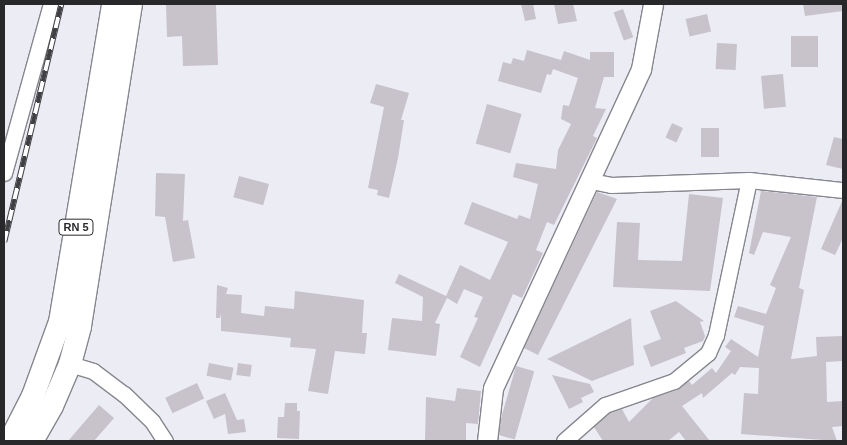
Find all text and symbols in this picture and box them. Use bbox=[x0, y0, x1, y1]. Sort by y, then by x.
road number: RN 5 bbox=[57, 218, 95, 236]

